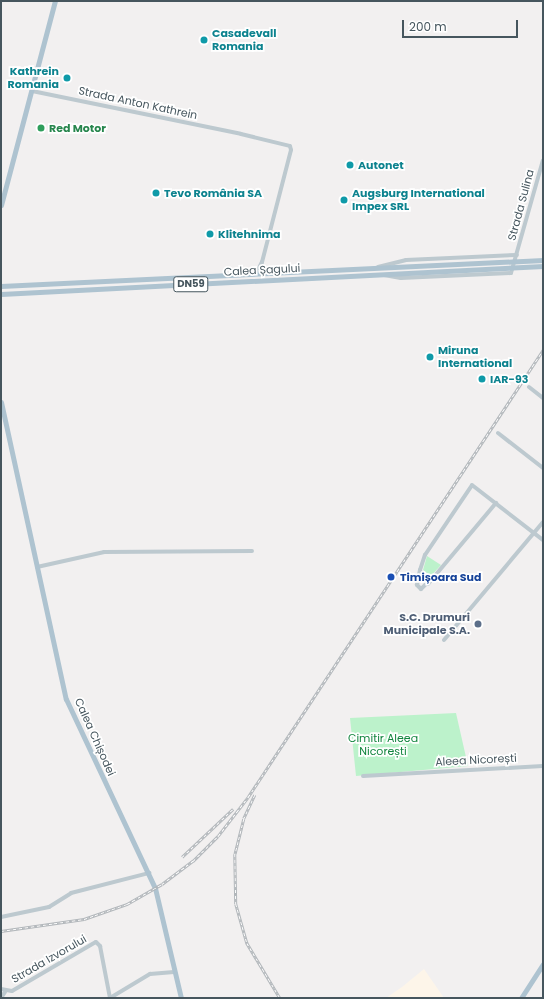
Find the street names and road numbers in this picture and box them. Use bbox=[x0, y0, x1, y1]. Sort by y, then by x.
street label: Strada Anton Kathrein bbox=[77, 84, 199, 122]
street label: Strada Sulina bbox=[505, 168, 537, 242]
street label: Calea Șagului bbox=[223, 261, 301, 279]
road number: DN59 bbox=[173, 276, 209, 292]
street label: Calea Chișodei bbox=[72, 696, 118, 778]
street label: Aleea Nicorești bbox=[435, 751, 517, 769]
street label: Strada Izvorului bbox=[9, 932, 89, 986]

